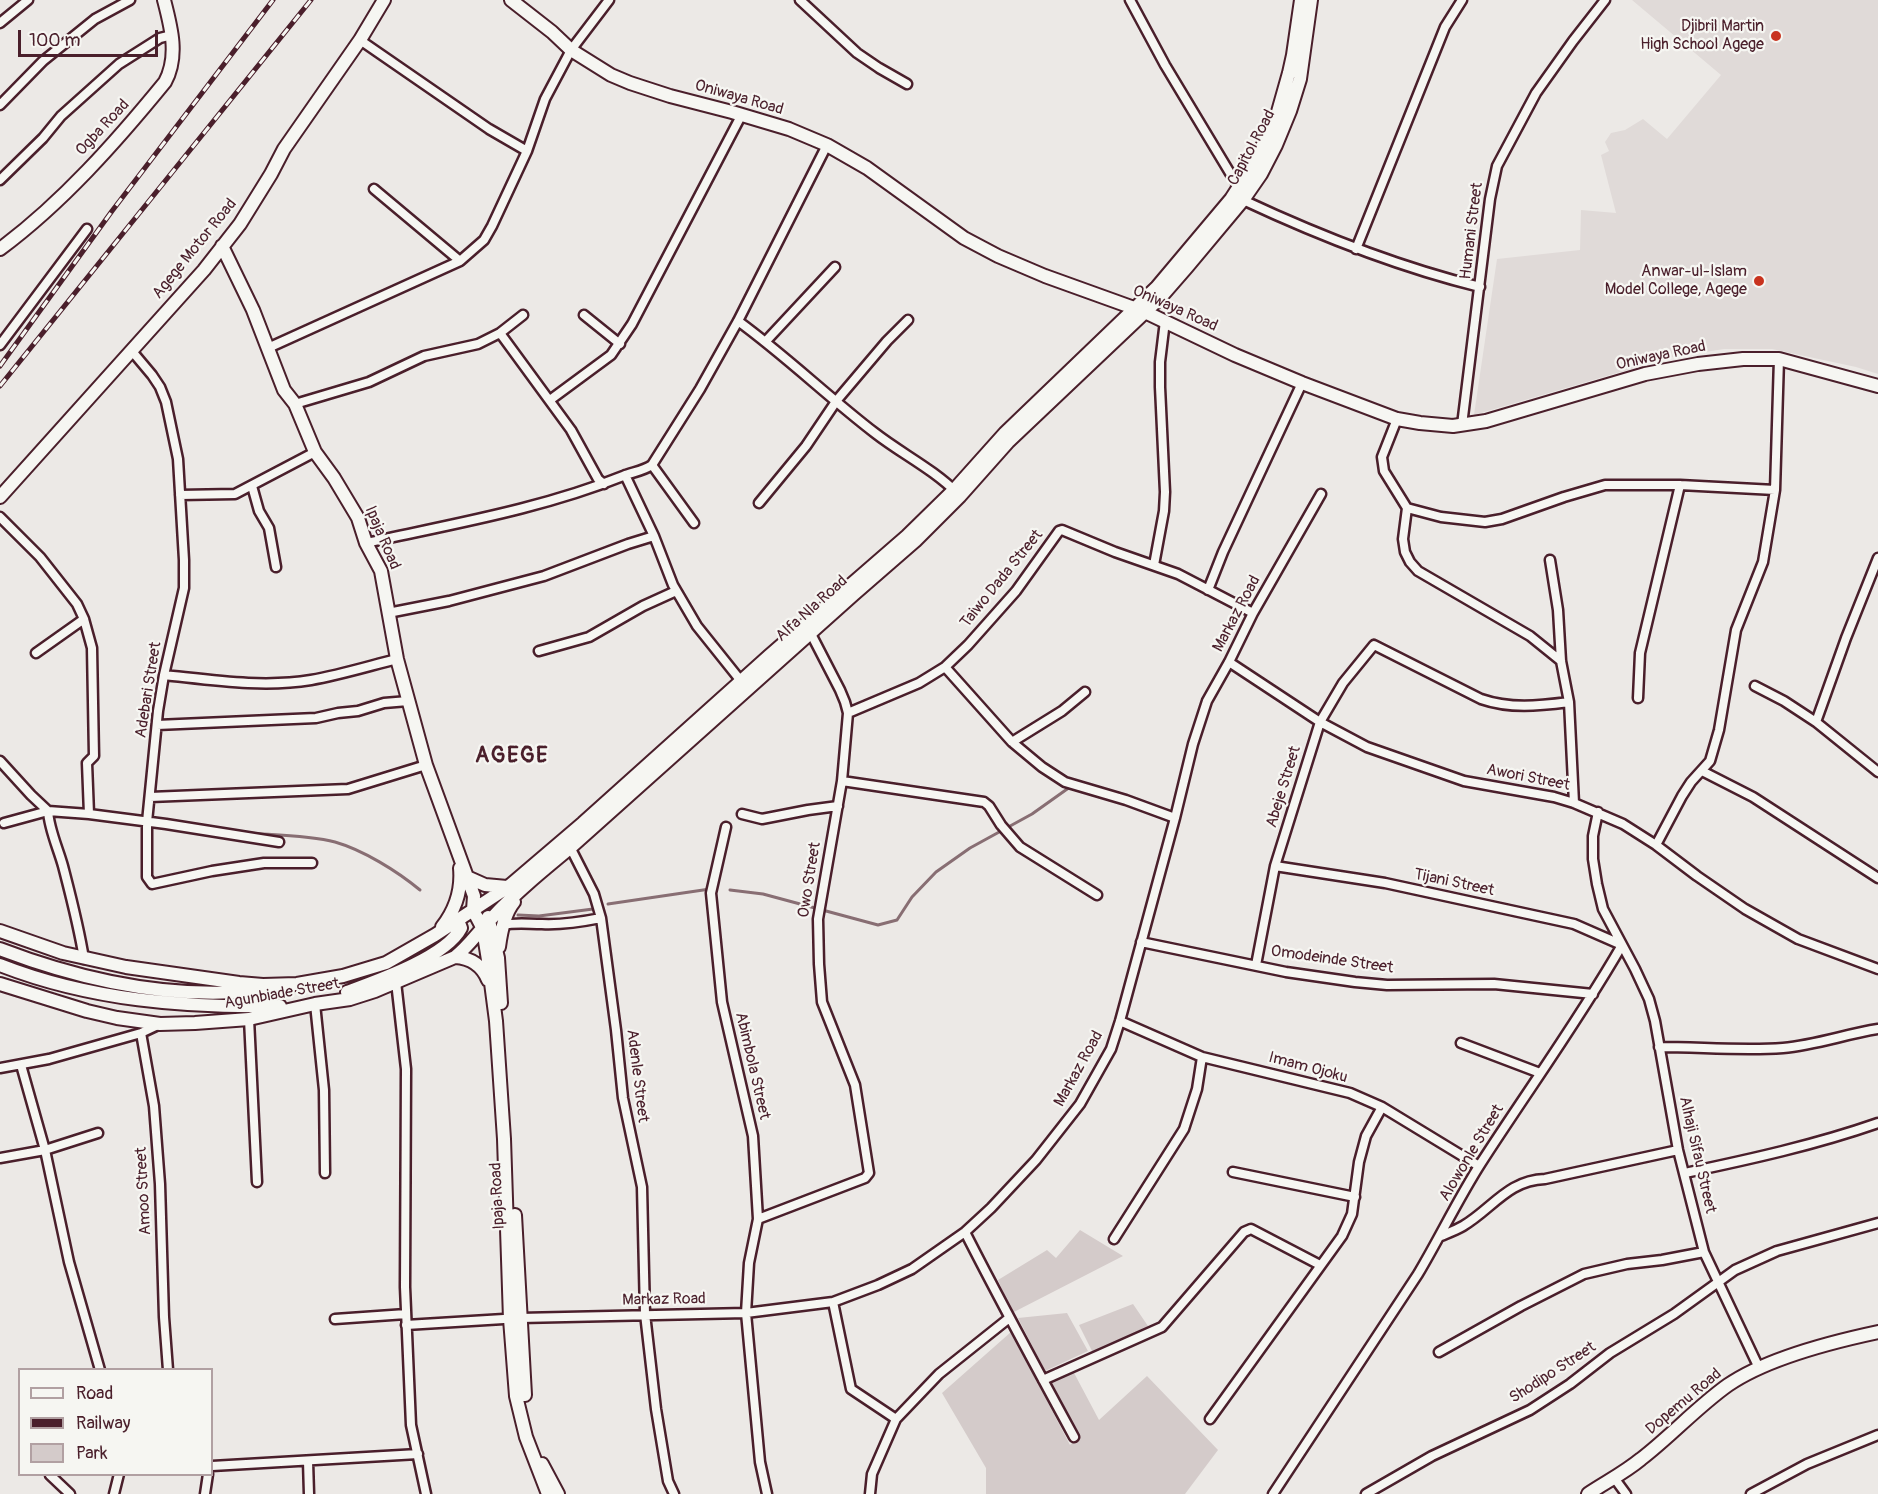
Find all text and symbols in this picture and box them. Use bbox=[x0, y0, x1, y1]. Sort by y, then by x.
place label: Djibril Martin High School Agege bbox=[1640, 17, 1764, 55]
scale bar bbox=[21, 18, 160, 56]
text: 100 m bbox=[29, 29, 81, 52]
marker: Djibril Martin High School Agege bbox=[1769, 29, 1783, 43]
street label: Oniwaya Road bbox=[693, 76, 785, 120]
street label: Ogba Road bbox=[72, 96, 134, 160]
street label: Capitol Road bbox=[1224, 107, 1280, 189]
street label: Humani Street bbox=[1457, 181, 1487, 281]
street label: Agege Motor Road bbox=[149, 195, 241, 303]
place label: Anwar-ul-Islam Model College, Agege bbox=[1605, 262, 1747, 300]
marker: Anwar-ul-Islam Model College, Agege bbox=[1752, 274, 1766, 288]
street label: Oniwaya Road bbox=[1129, 282, 1221, 336]
street label: Oniwaya Road bbox=[1614, 337, 1708, 375]
street label: Ipaja Road bbox=[360, 503, 404, 573]
street label: Taiwo Dada Street bbox=[957, 526, 1047, 632]
street label: Alfa Nla Road bbox=[772, 572, 852, 646]
street label: Markaz Road bbox=[1209, 573, 1265, 655]
street label: Adebari Street bbox=[132, 641, 166, 739]
district label: AGEGE bbox=[475, 743, 549, 769]
street label: Abeje Street bbox=[1262, 744, 1306, 830]
street label: Awori Street bbox=[1485, 760, 1571, 796]
street label: Owo Street bbox=[795, 841, 825, 919]
street label: Tijani Street bbox=[1412, 865, 1496, 901]
street label: Omodeinde Street bbox=[1270, 942, 1394, 978]
street label: Agunbiade Street bbox=[223, 974, 341, 1014]
street label: Abimbola Street bbox=[730, 1011, 774, 1121]
street label: Adenle Street bbox=[622, 1028, 652, 1124]
street label: Markaz Road bbox=[1050, 1028, 1108, 1110]
street label: Imam Ojoku bbox=[1266, 1048, 1350, 1088]
street label: Alhaji Sifau Street bbox=[1674, 1095, 1720, 1215]
street label: Alowonle Street bbox=[1436, 1101, 1508, 1205]
street label: Amoo Street bbox=[132, 1146, 156, 1236]
street label: Ipaja Road bbox=[487, 1162, 509, 1230]
street label: Markaz Road bbox=[622, 1290, 706, 1310]
street label: Shodipo Street bbox=[1506, 1338, 1600, 1408]
street label: Dopemu Road bbox=[1642, 1365, 1726, 1439]
legend bbox=[18, 1368, 213, 1476]
text: Road bbox=[76, 1382, 113, 1405]
text: Railway bbox=[76, 1412, 131, 1435]
text: Park bbox=[76, 1442, 108, 1465]

